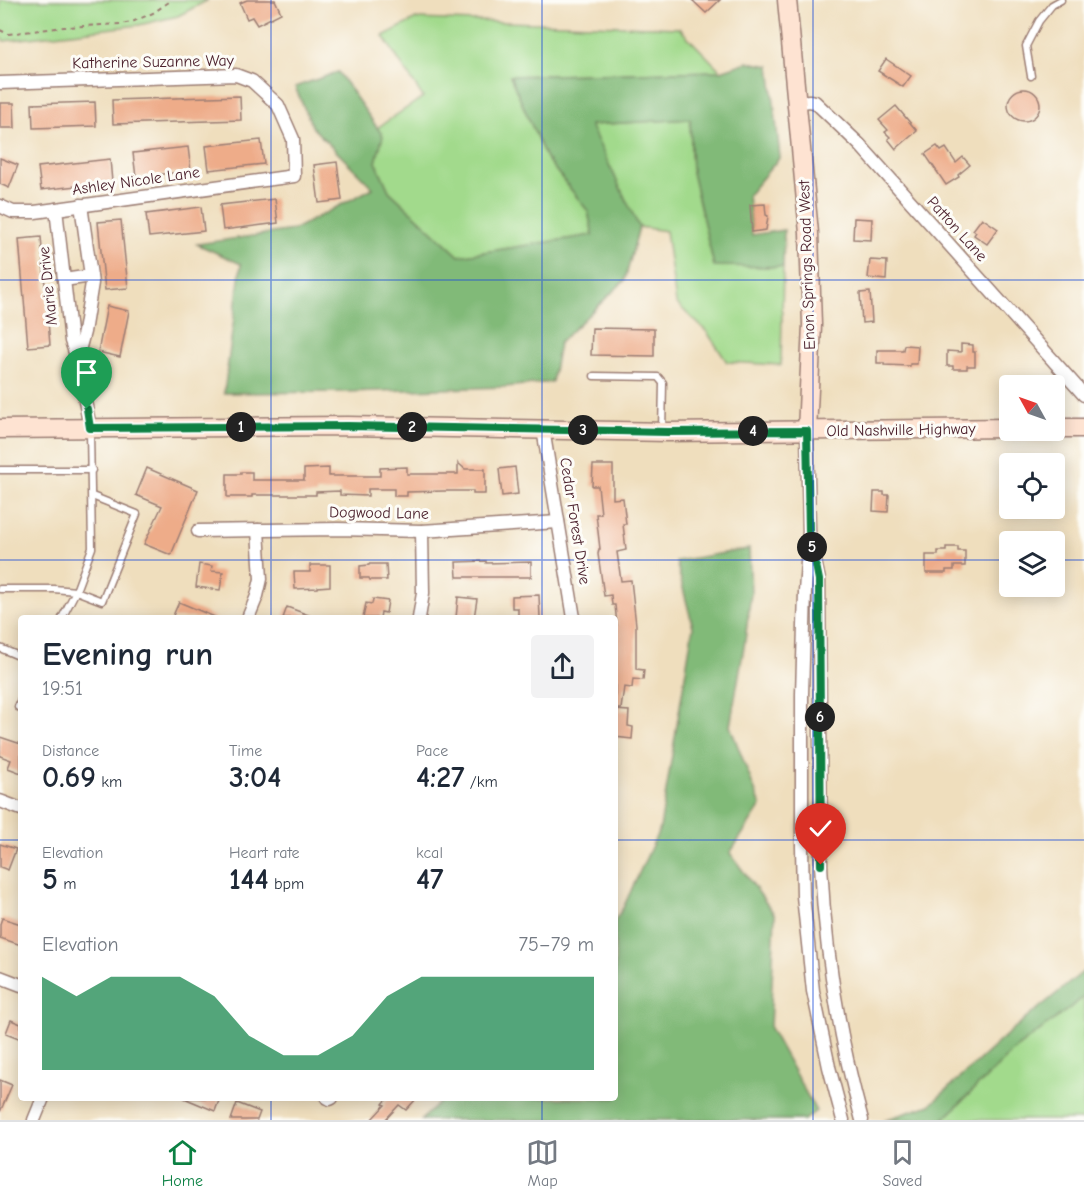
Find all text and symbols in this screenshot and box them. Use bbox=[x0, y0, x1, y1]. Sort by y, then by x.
street label: Katherine Suzanne Way bbox=[72, 52, 235, 72]
street label: Ashley Nicole Lane bbox=[71, 163, 201, 199]
street label: Enon Springs Road West bbox=[795, 179, 819, 350]
street label: Patton Lane bbox=[923, 193, 991, 265]
street label: Marie Drive bbox=[35, 246, 61, 326]
pin bbox=[61, 347, 112, 409]
icon: arrive bbox=[70, 356, 103, 389]
north arrow bbox=[999, 375, 1065, 441]
map controls bbox=[999, 375, 1065, 597]
pin: 1 bbox=[226, 412, 256, 442]
pin: 2 bbox=[397, 412, 427, 442]
pin: 3 bbox=[568, 415, 598, 445]
pin: 4 bbox=[738, 416, 768, 446]
text: 1 bbox=[238, 418, 244, 436]
text: 2 bbox=[408, 418, 416, 436]
street label: Old Nashville Highway bbox=[826, 420, 977, 440]
text: 3 bbox=[579, 421, 587, 439]
text: 4 bbox=[749, 422, 757, 440]
button: locate bbox=[999, 453, 1065, 519]
street label: Cedar Forest Drive bbox=[556, 456, 594, 586]
street label: Dogwood Lane bbox=[329, 503, 429, 523]
button: layers bbox=[999, 531, 1065, 597]
pin: 5 bbox=[797, 532, 827, 562]
text: 5 bbox=[808, 538, 816, 556]
text: Evening run bbox=[42, 635, 213, 673]
button: share bbox=[531, 635, 594, 698]
text: 19:51 bbox=[42, 677, 83, 700]
pin: 6 bbox=[805, 702, 835, 732]
text: 6 bbox=[816, 708, 824, 726]
text: Distance bbox=[42, 742, 99, 760]
text: Time bbox=[229, 742, 262, 760]
text: Pace bbox=[416, 742, 448, 760]
text: 0.69 bbox=[42, 760, 96, 795]
text: 3:04 bbox=[229, 760, 281, 795]
text: 4:27 bbox=[416, 760, 464, 795]
text: km bbox=[96, 773, 122, 791]
text: /km bbox=[464, 773, 498, 791]
pin bbox=[795, 803, 846, 865]
icon: check bbox=[804, 812, 837, 845]
text: Elevation bbox=[42, 844, 103, 862]
text: Heart rate bbox=[229, 844, 300, 862]
text: kcal bbox=[416, 844, 443, 862]
text: 5 bbox=[42, 862, 58, 897]
text: 144 bbox=[229, 862, 269, 897]
text: 47 bbox=[416, 862, 444, 897]
text: m bbox=[58, 875, 77, 893]
text: bpm bbox=[269, 875, 304, 893]
text: Elevation bbox=[42, 933, 119, 956]
text: 75–79 m bbox=[518, 933, 594, 956]
tab: Home bbox=[162, 1136, 203, 1190]
tab: Map bbox=[526, 1136, 559, 1190]
tab: Saved bbox=[882, 1136, 922, 1190]

